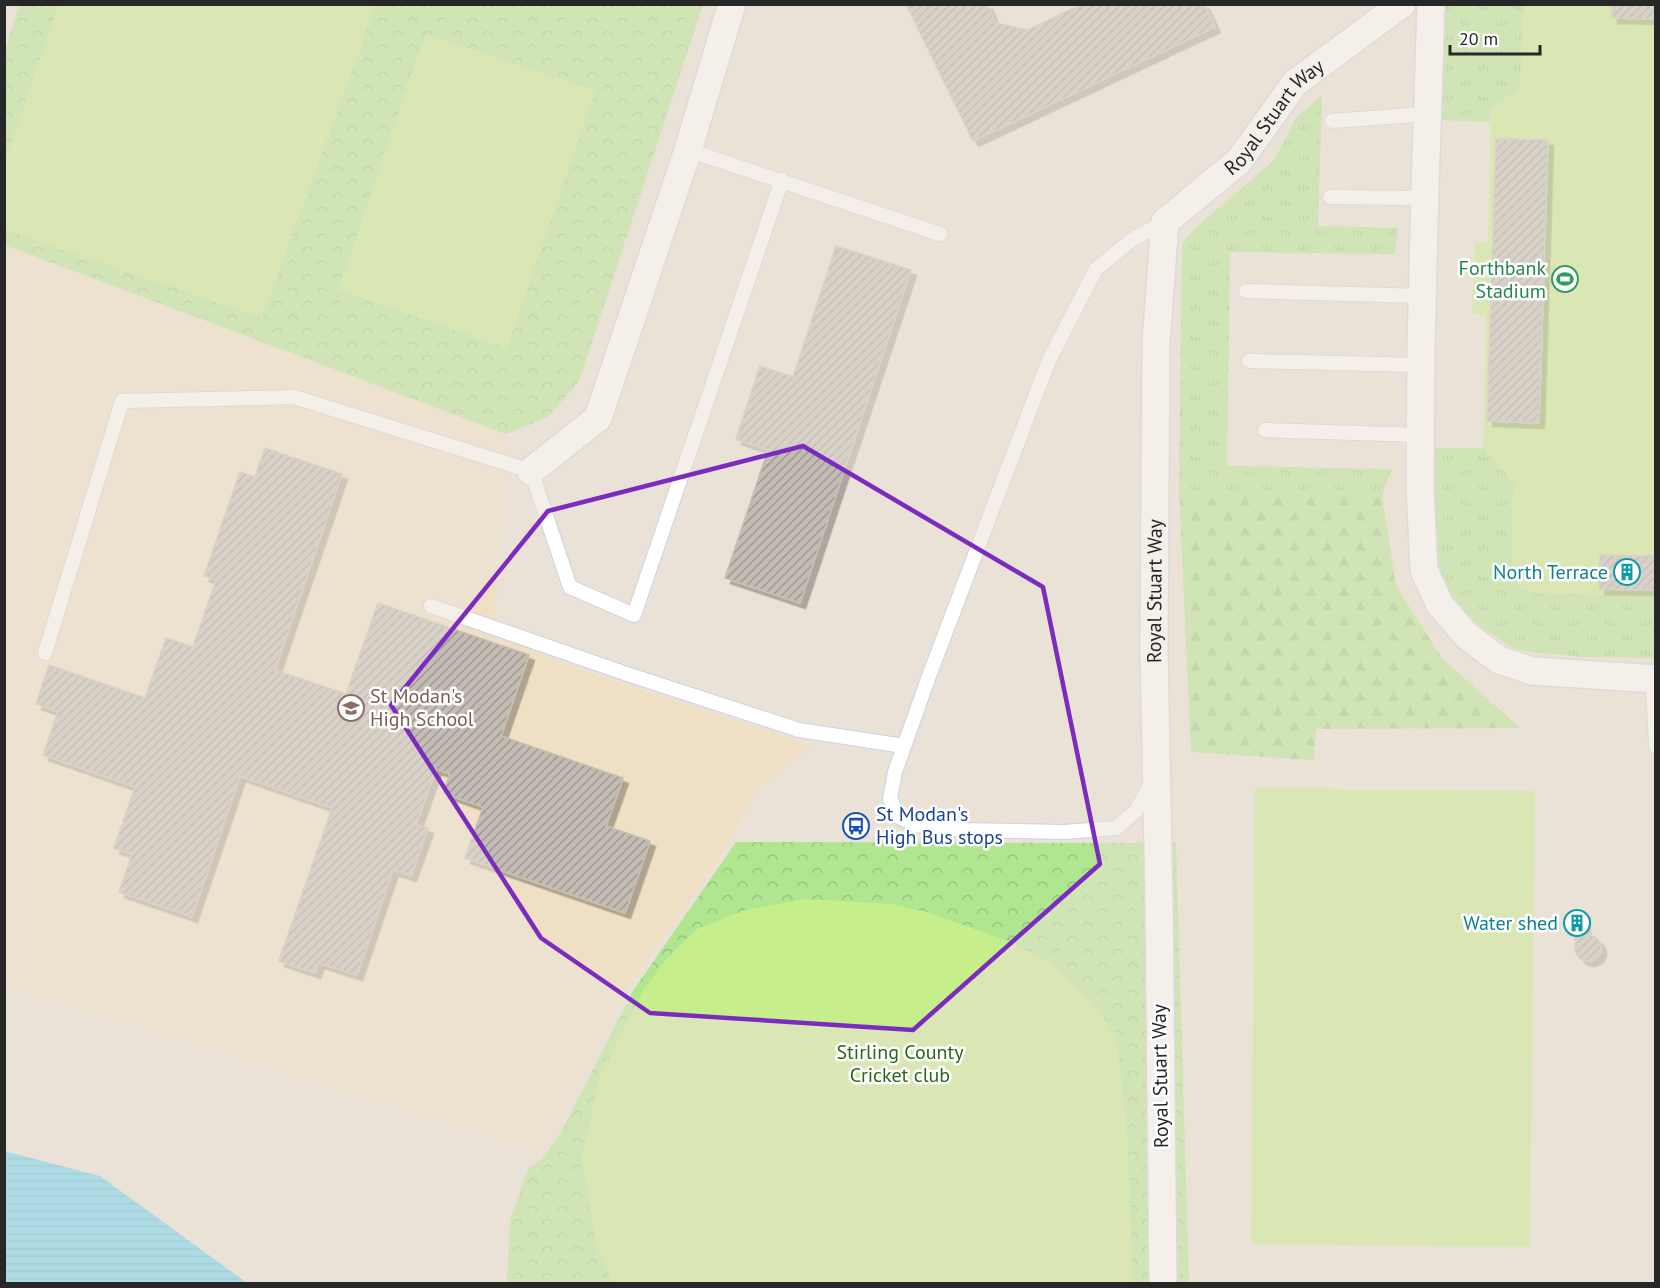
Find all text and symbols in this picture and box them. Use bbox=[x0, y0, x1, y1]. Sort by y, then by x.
scale bar bbox=[1450, 18, 1540, 56]
text: 20 m bbox=[1459, 27, 1498, 50]
street label: Royal Stuart Way bbox=[1219, 53, 1330, 181]
place label: Forthbank Stadium bbox=[1459, 255, 1546, 304]
sports icon: Forthbank Stadium bbox=[1550, 264, 1580, 294]
street label: Royal Stuart Way bbox=[1141, 518, 1168, 663]
building icon: North Terrace bbox=[1612, 557, 1642, 587]
place label: North Terrace bbox=[1493, 559, 1608, 585]
place label: St Modan's High School bbox=[370, 683, 474, 732]
school or university icon: St Modan's High School bbox=[336, 693, 366, 723]
place label: St Modan's High Bus stops bbox=[876, 801, 1003, 850]
bus stop icon: St Modan's High Bus stops bbox=[841, 811, 871, 841]
building icon: Water shed bbox=[1562, 908, 1592, 938]
place label: Water shed bbox=[1463, 910, 1558, 936]
street label: Royal Stuart Way bbox=[1146, 1003, 1174, 1148]
park label: Stirling County Cricket club bbox=[836, 1039, 964, 1088]

